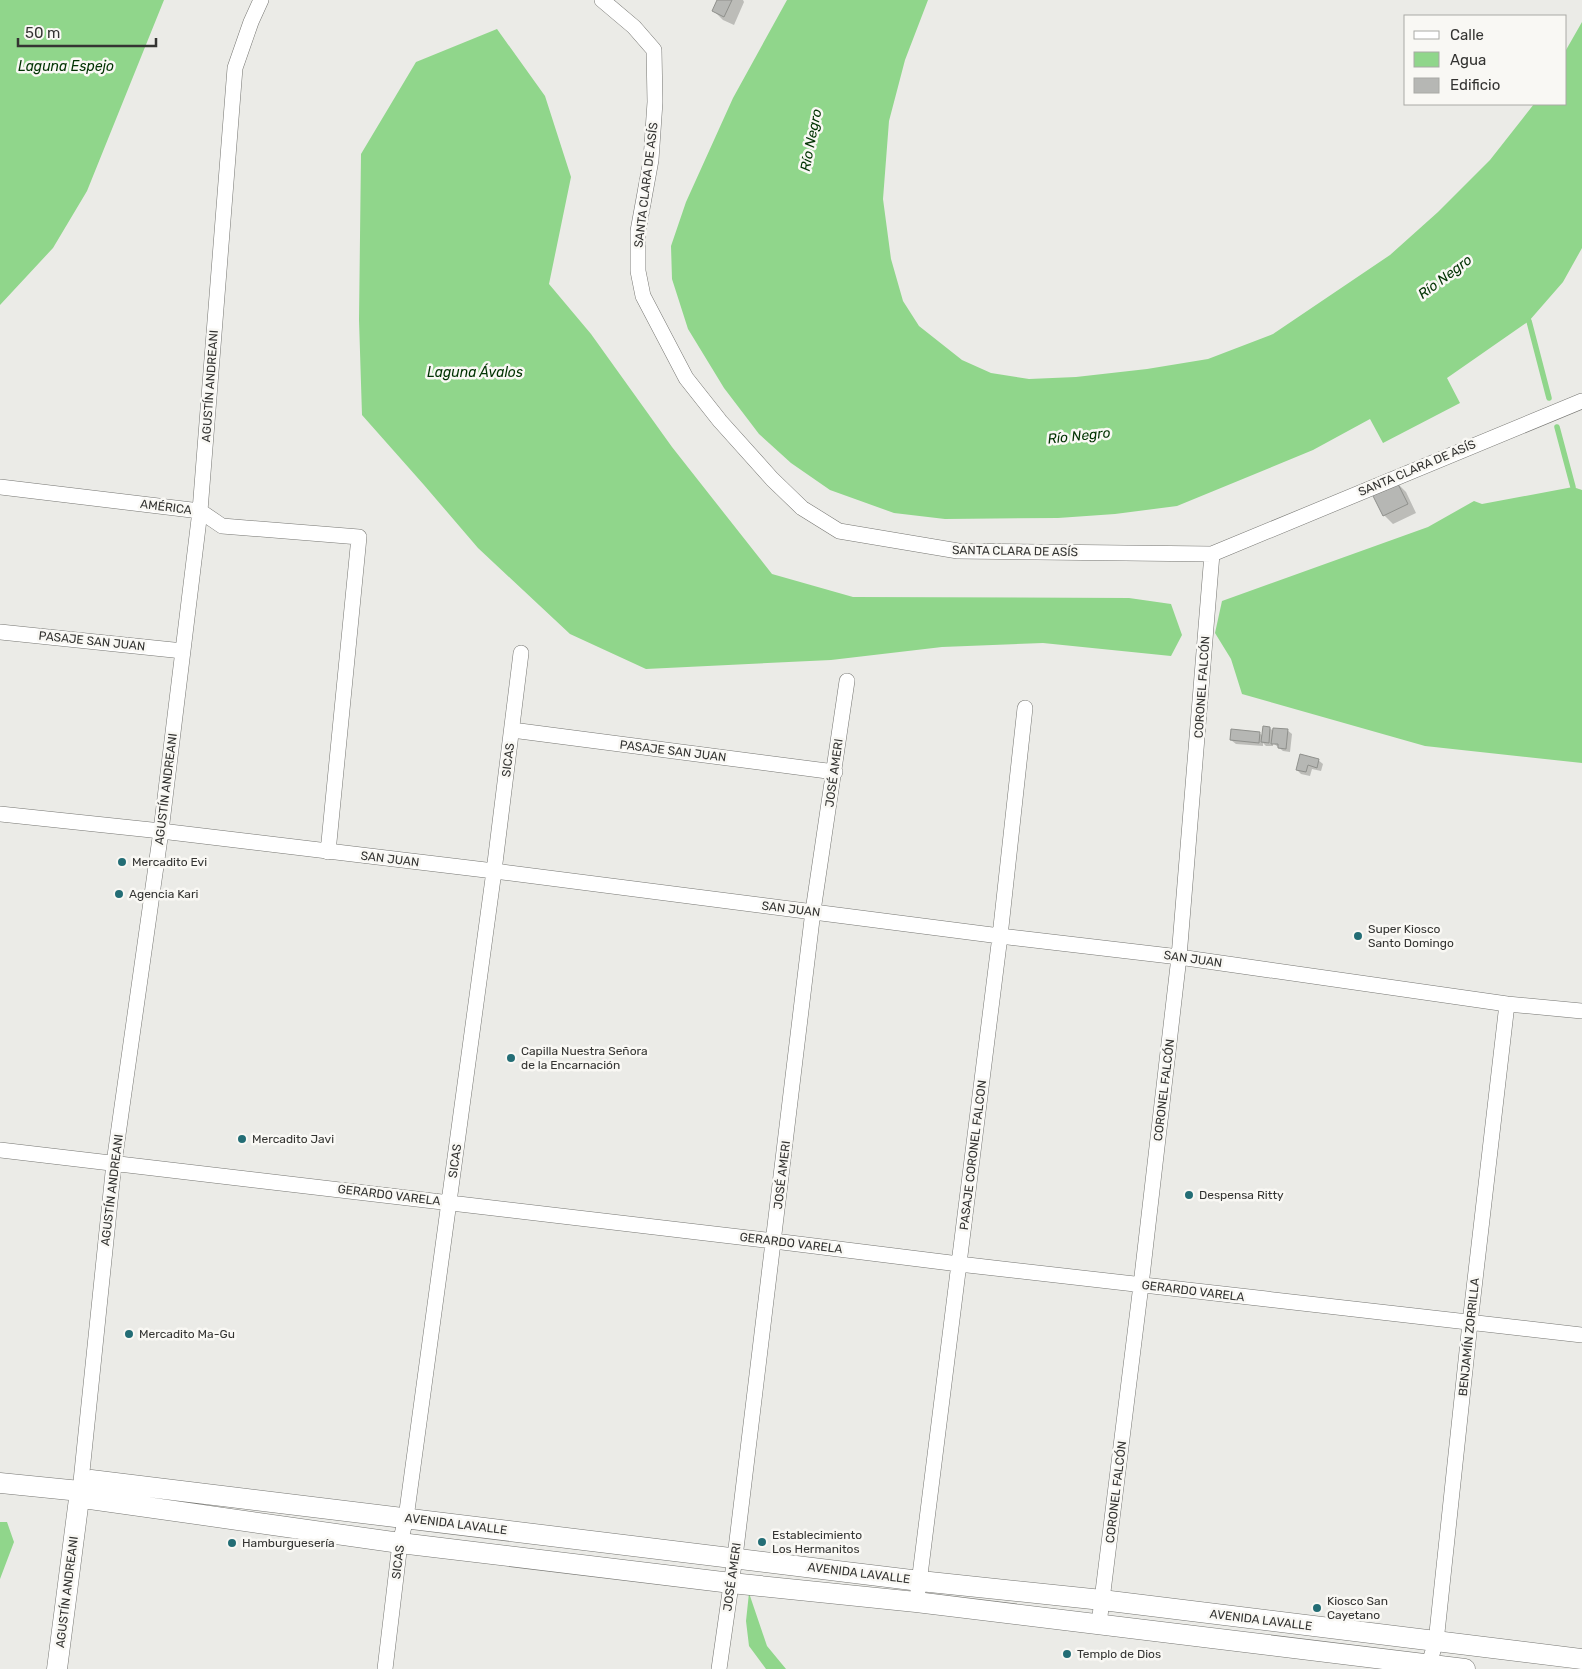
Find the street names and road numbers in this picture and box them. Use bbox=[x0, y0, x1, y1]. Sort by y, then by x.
street label: SANTA CLARA DE ASÍS bbox=[631, 122, 661, 248]
street label: AGUSTÍN ANDREANI bbox=[199, 329, 221, 443]
street label: SANTA CLARA DE ASÍS bbox=[1356, 437, 1478, 499]
street label: AMÉRICA bbox=[139, 497, 193, 517]
street label: SANTA CLARA DE ASÍS bbox=[952, 543, 1078, 559]
street label: PASAJE SAN JUAN bbox=[38, 628, 146, 654]
street label: CORONEL FALCÓN bbox=[1191, 635, 1213, 739]
street label: AGUSTÍN ANDREANI bbox=[152, 732, 180, 846]
street label: PASAJE SAN JUAN bbox=[619, 738, 727, 764]
street label: JOSÉ AMERI bbox=[822, 738, 846, 808]
street label: SICAS bbox=[499, 742, 517, 778]
street label: SAN JUAN bbox=[360, 848, 420, 870]
street label: SAN JUAN bbox=[761, 898, 821, 920]
street label: SAN JUAN bbox=[1163, 948, 1223, 970]
street label: CORONEL FALCÓN bbox=[1151, 1038, 1177, 1142]
street label: PASAJE CORONEL FALCON bbox=[957, 1079, 989, 1231]
street label: AGUSTÍN ANDREANI bbox=[98, 1133, 126, 1247]
street label: JOSÉ AMERI bbox=[771, 1140, 793, 1210]
street label: SICAS bbox=[446, 1143, 464, 1179]
street label: GERARDO VARELA bbox=[337, 1182, 441, 1208]
street label: GERARDO VARELA bbox=[739, 1230, 843, 1256]
street label: BENJAMÍN ZORRILLA bbox=[1456, 1277, 1482, 1397]
street label: GERARDO VARELA bbox=[1141, 1278, 1245, 1304]
street label: CORONEL FALCÓN bbox=[1103, 1440, 1129, 1544]
street label: AVENIDA LAVALLE bbox=[404, 1511, 508, 1537]
street label: AGUSTÍN ANDREANI bbox=[53, 1535, 81, 1649]
street label: JOSÉ AMERI bbox=[720, 1542, 744, 1612]
street label: SICAS bbox=[389, 1544, 407, 1580]
street label: AVENIDA LAVALLE bbox=[807, 1560, 911, 1586]
street label: AVENIDA LAVALLE bbox=[1209, 1607, 1313, 1633]

